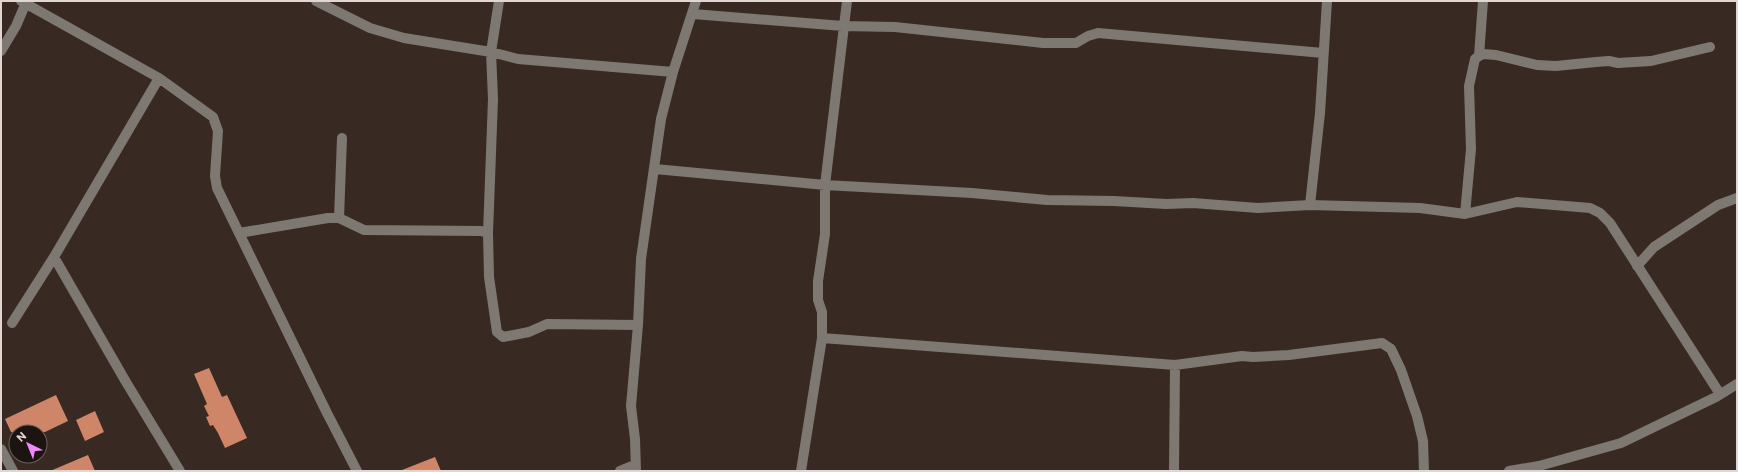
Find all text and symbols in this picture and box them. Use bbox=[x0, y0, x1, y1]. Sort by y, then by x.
north arrow bbox=[8, 424, 48, 464]
text: N bbox=[13, 429, 28, 444]

